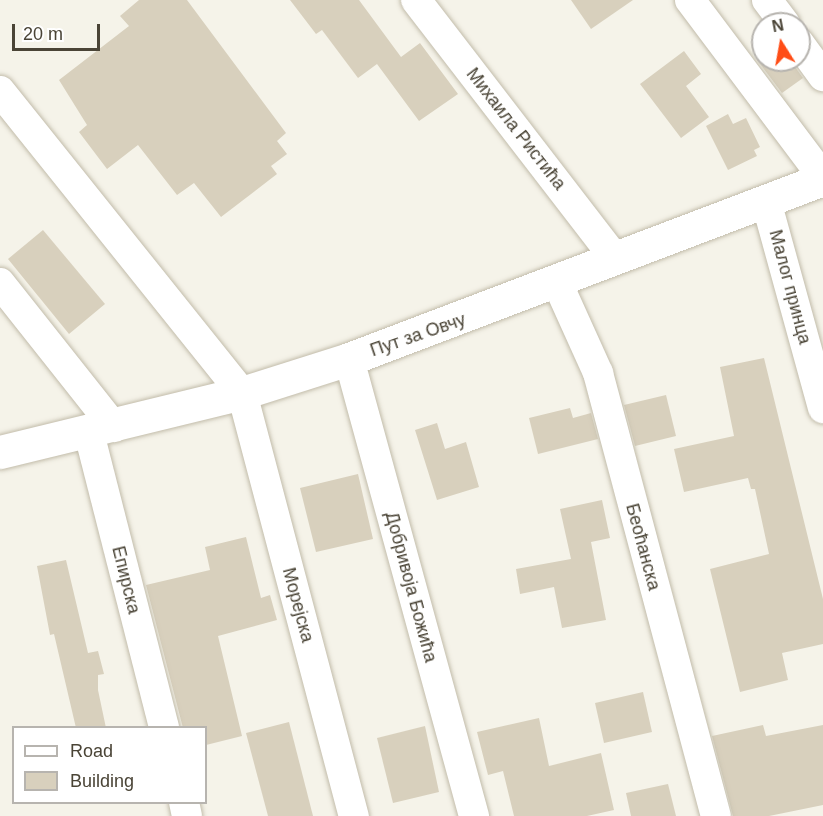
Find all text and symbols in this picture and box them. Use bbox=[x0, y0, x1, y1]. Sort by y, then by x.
scale bar bbox=[15, 12, 104, 50]
north arrow bbox=[751, 12, 811, 72]
text: N bbox=[771, 16, 785, 35]
text: 20 m bbox=[23, 24, 63, 44]
street label: Михаила Ристића bbox=[462, 64, 570, 194]
street label: Малог принца bbox=[764, 227, 816, 347]
street label: Пут за Овчу bbox=[367, 309, 469, 361]
street label: Беоћанска bbox=[621, 501, 665, 593]
street label: Добривоја Божића bbox=[381, 509, 441, 665]
street label: Епирска bbox=[107, 544, 145, 616]
street label: Морејска bbox=[278, 565, 318, 645]
legend bbox=[12, 726, 207, 804]
text: Road bbox=[70, 741, 113, 761]
text: Building bbox=[70, 771, 134, 791]

